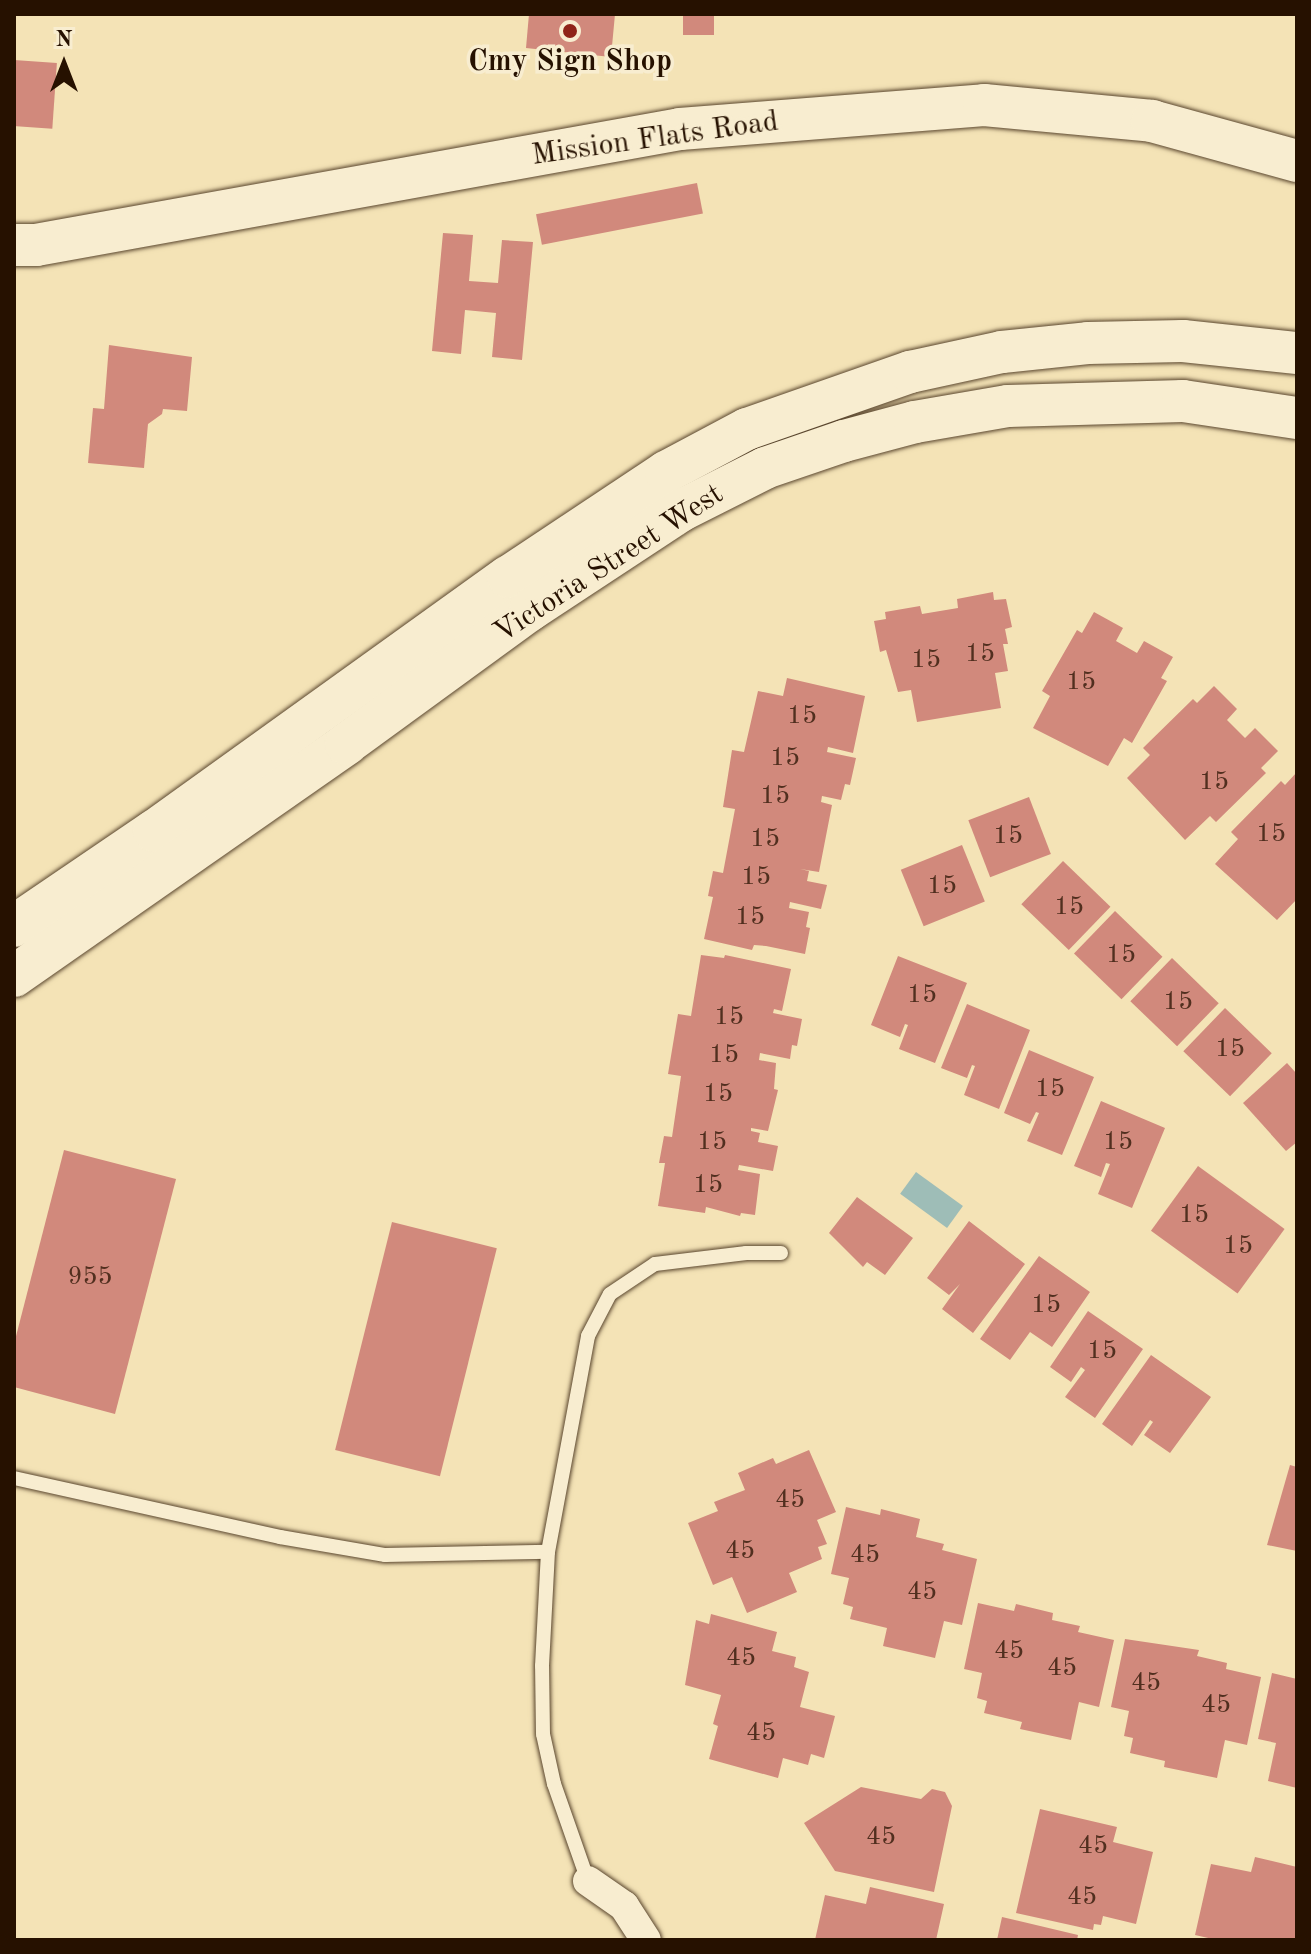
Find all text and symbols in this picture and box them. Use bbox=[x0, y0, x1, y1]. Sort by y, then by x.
marker: Cmy Sign Shop bbox=[561, 22, 579, 40]
north arrow bbox=[24, 24, 104, 104]
text: N bbox=[56, 29, 72, 51]
place label: Cmy Sign Shop bbox=[468, 44, 672, 80]
street label: Mission Flats Road bbox=[529, 104, 781, 174]
street label: Victoria Street West bbox=[487, 476, 731, 652]
house number: 15 bbox=[965, 639, 995, 671]
house number: 15 bbox=[911, 645, 941, 677]
house number: 15 bbox=[1066, 667, 1096, 699]
house number: 15 bbox=[787, 701, 817, 733]
house number: 15 bbox=[770, 743, 800, 775]
house number: 15 bbox=[1199, 767, 1229, 799]
house number: 15 bbox=[760, 781, 790, 813]
house number: 15 bbox=[1256, 819, 1286, 851]
house number: 15 bbox=[993, 821, 1023, 853]
house number: 15 bbox=[750, 824, 780, 856]
house number: 15 bbox=[741, 862, 771, 894]
house number: 15 bbox=[927, 871, 957, 903]
house number: 15 bbox=[1054, 892, 1084, 924]
house number: 15 bbox=[735, 902, 765, 934]
house number: 15 bbox=[1106, 940, 1136, 972]
house number: 15 bbox=[907, 980, 937, 1012]
house number: 15 bbox=[1163, 987, 1193, 1019]
house number: 15 bbox=[714, 1002, 744, 1034]
house number: 15 bbox=[1215, 1034, 1245, 1066]
house number: 15 bbox=[709, 1040, 739, 1072]
house number: 15 bbox=[1035, 1074, 1065, 1106]
house number: 15 bbox=[703, 1079, 733, 1111]
house number: 15 bbox=[697, 1127, 727, 1159]
house number: 15 bbox=[1103, 1127, 1133, 1159]
house number: 15 bbox=[693, 1170, 723, 1202]
house number: 15 bbox=[1179, 1200, 1209, 1232]
house number: 15 bbox=[1223, 1231, 1253, 1263]
house number: 955 bbox=[67, 1262, 113, 1294]
house number: 15 bbox=[1031, 1290, 1061, 1322]
house number: 15 bbox=[1087, 1336, 1117, 1368]
house number: 45 bbox=[775, 1485, 805, 1517]
house number: 45 bbox=[725, 1536, 755, 1568]
house number: 45 bbox=[850, 1540, 880, 1572]
house number: 45 bbox=[907, 1577, 937, 1609]
house number: 45 bbox=[994, 1636, 1024, 1668]
house number: 45 bbox=[726, 1643, 756, 1675]
house number: 45 bbox=[1047, 1653, 1077, 1685]
house number: 45 bbox=[1131, 1668, 1161, 1700]
house number: 45 bbox=[1201, 1690, 1231, 1722]
house number: 45 bbox=[746, 1718, 776, 1750]
house number: 45 bbox=[866, 1822, 896, 1854]
house number: 45 bbox=[1078, 1831, 1108, 1863]
house number: 45 bbox=[1067, 1882, 1097, 1914]

